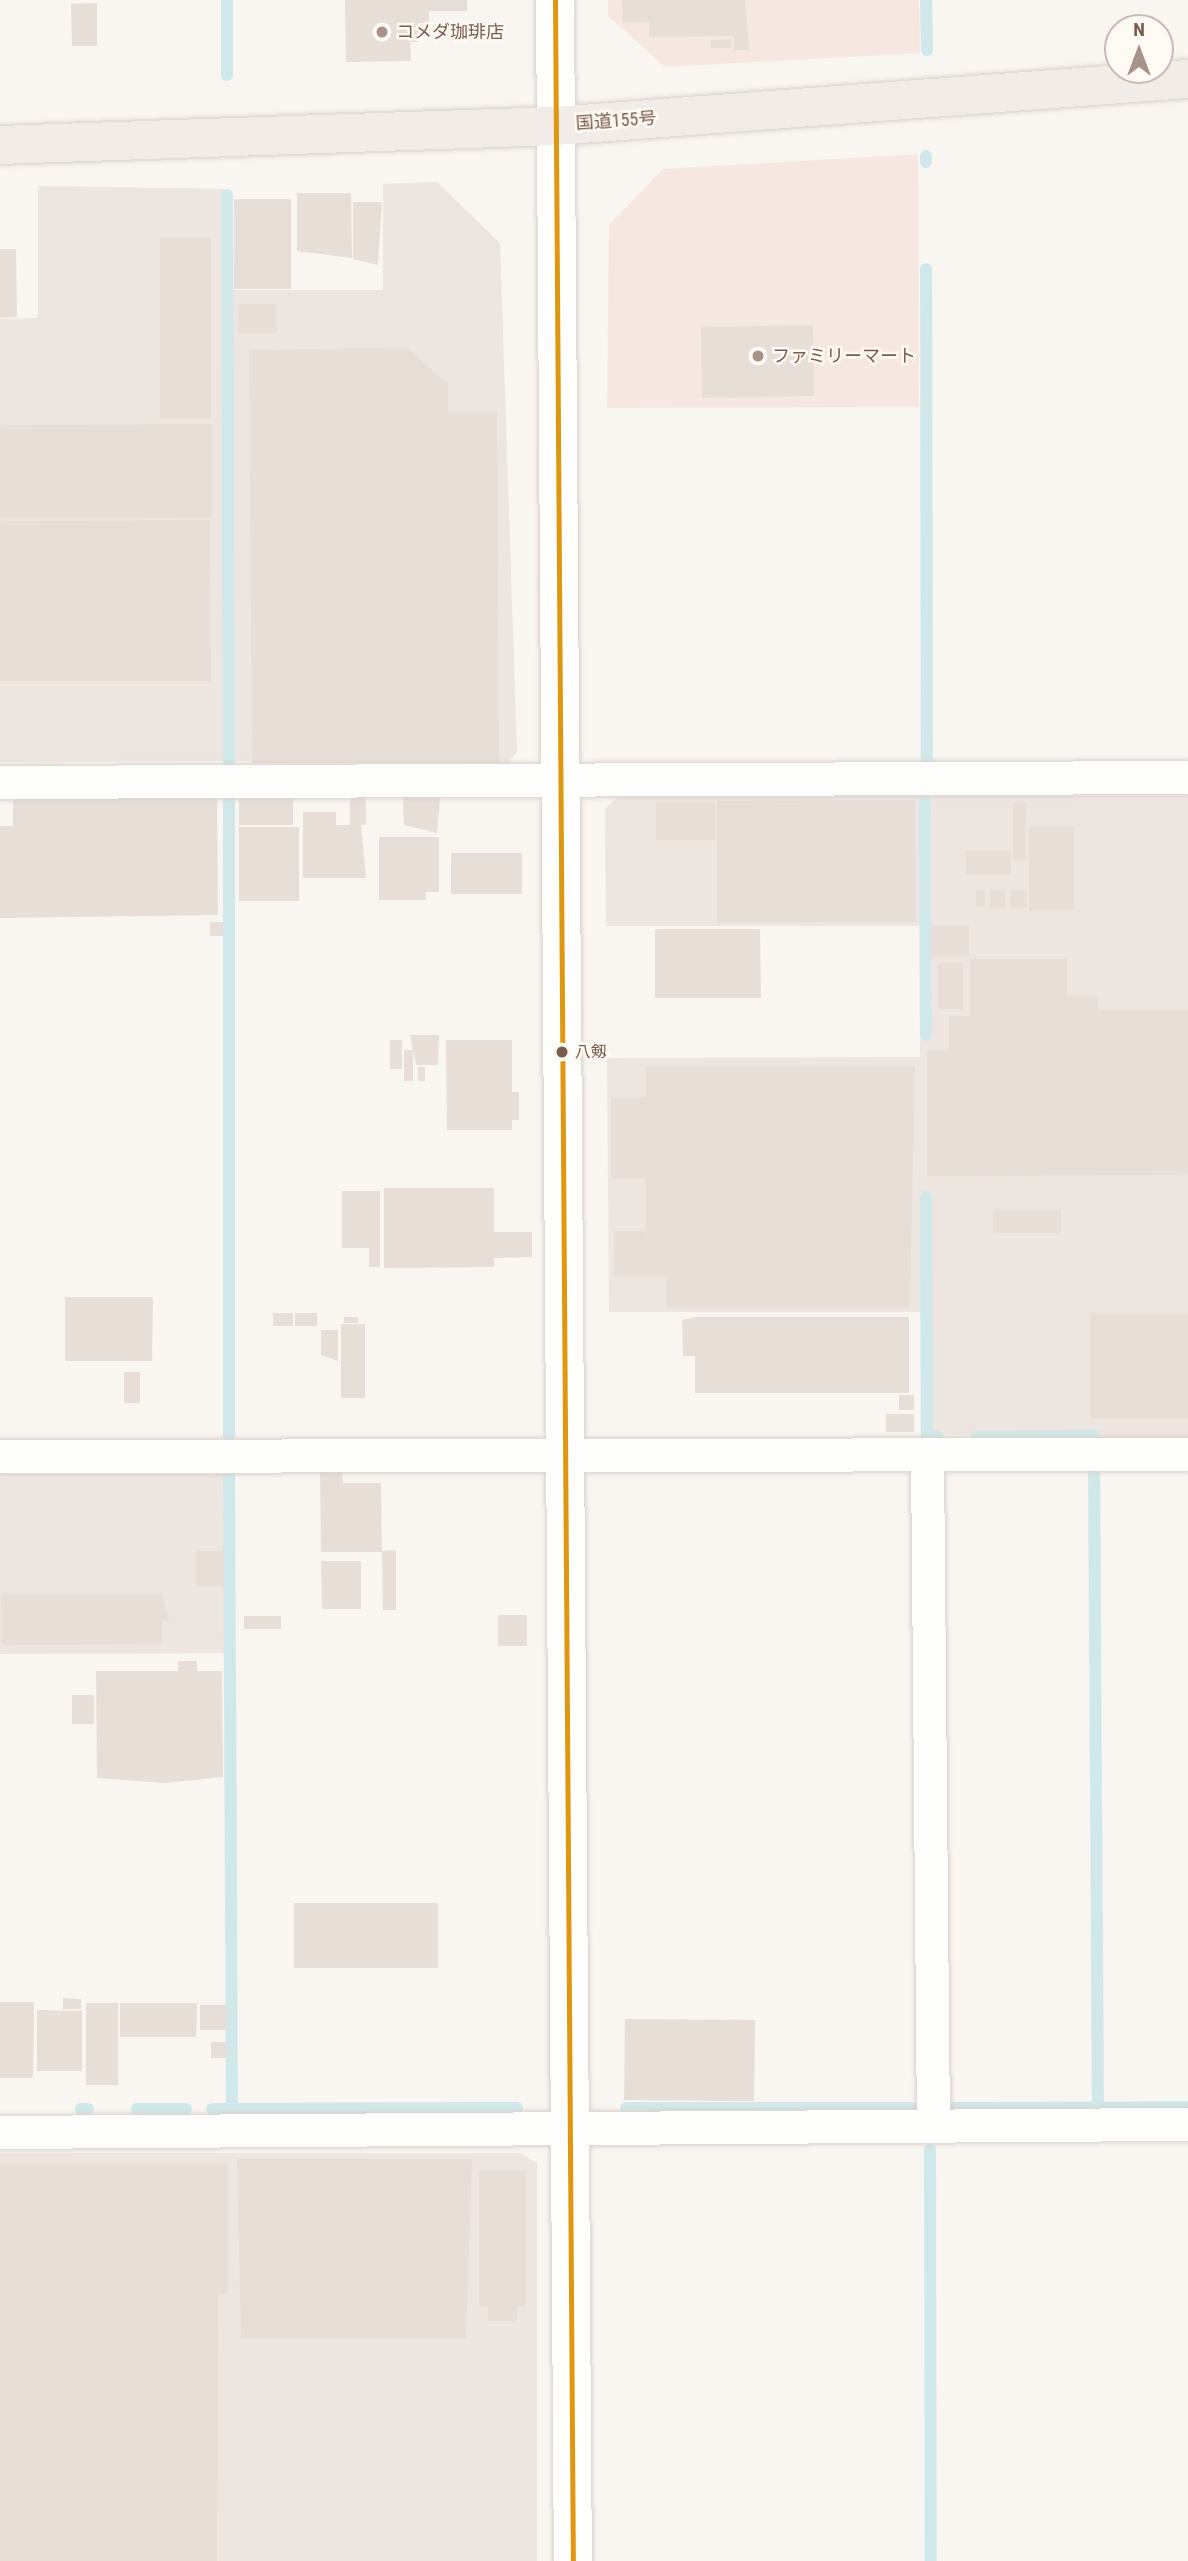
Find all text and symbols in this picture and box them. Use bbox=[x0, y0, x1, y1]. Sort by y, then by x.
north arrow bbox=[1104, 14, 1174, 84]
text: N bbox=[1133, 18, 1145, 41]
place label: コメダ珈琲店 bbox=[396, 21, 504, 43]
marker: コメダ珈琲店 bbox=[374, 24, 390, 40]
street label: 国道155号 bbox=[575, 107, 657, 135]
place label: ファミリーマート bbox=[772, 345, 916, 367]
marker: ファミリーマート bbox=[750, 348, 766, 364]
place label: 八剱 bbox=[575, 1042, 607, 1062]
marker: 八剱 bbox=[555, 1045, 569, 1059]

